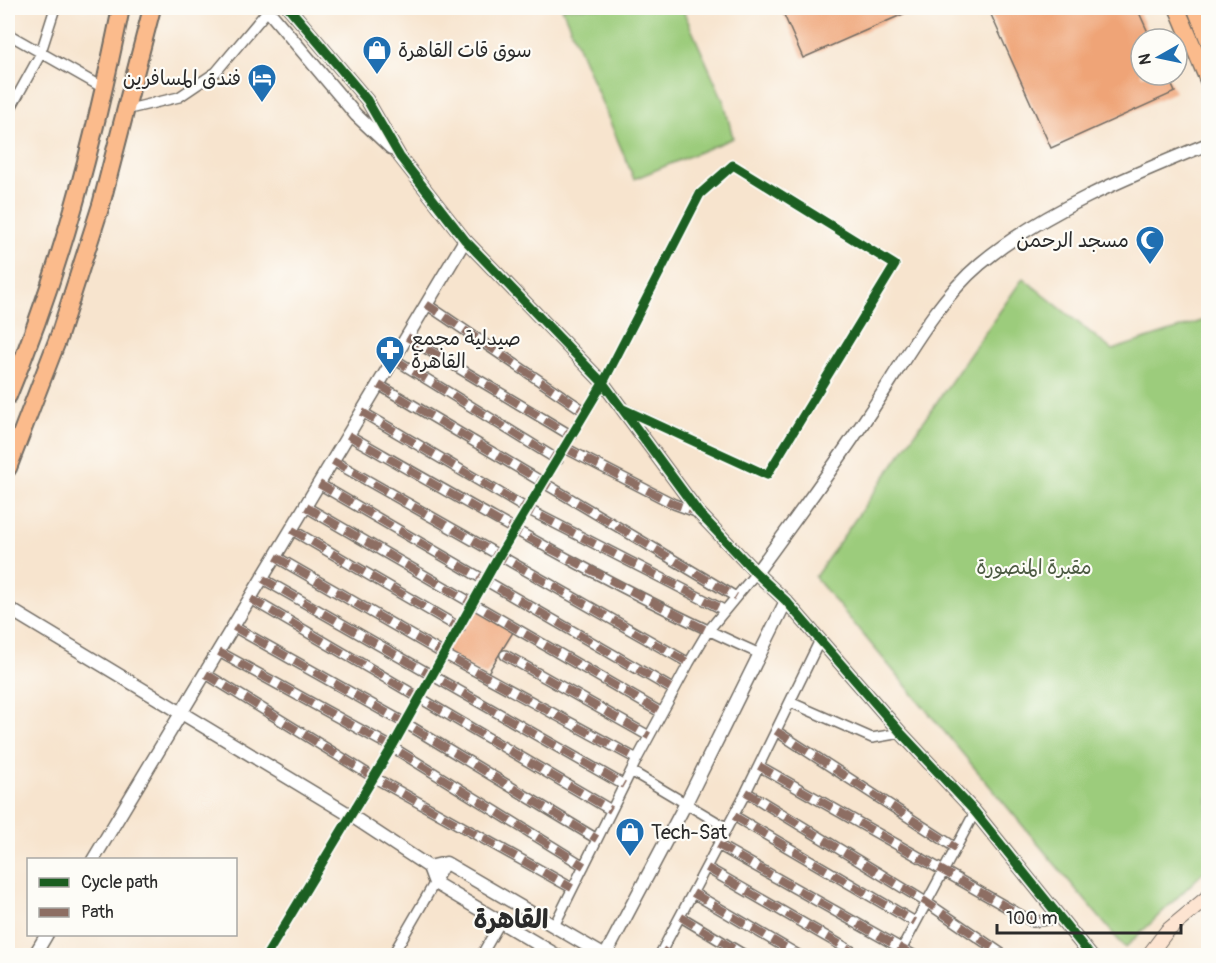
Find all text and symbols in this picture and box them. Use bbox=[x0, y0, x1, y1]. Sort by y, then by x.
north arrow bbox=[1129, 27, 1189, 87]
shop icon: سوق قات القاهرة bbox=[361, 34, 393, 76]
place label: سوق قات القاهرة bbox=[398, 38, 532, 63]
text: N bbox=[1134, 52, 1156, 66]
hotel icon: فندق المسافرين bbox=[246, 62, 278, 104]
place label: فندق المسافرين bbox=[123, 66, 241, 91]
mosque icon: مسجد الرحمن bbox=[1134, 224, 1166, 266]
place label: مسجد الرحمن bbox=[1016, 228, 1129, 253]
place label: صيدلية مجمع القاهرة bbox=[411, 326, 521, 374]
pharmacy icon: صيدلية مجمع القاهرة bbox=[374, 334, 406, 376]
park label: مقبرة المنصورة bbox=[976, 555, 1092, 580]
shop icon: Tech-Sat bbox=[614, 816, 646, 858]
place label: Tech-Sat bbox=[651, 820, 728, 845]
legend bbox=[27, 858, 237, 936]
text: Cycle path bbox=[81, 871, 158, 894]
scale bar bbox=[997, 897, 1182, 935]
text: Path bbox=[81, 901, 114, 924]
district label: القاهرة bbox=[474, 904, 549, 936]
text: 100 m bbox=[1006, 907, 1058, 930]

